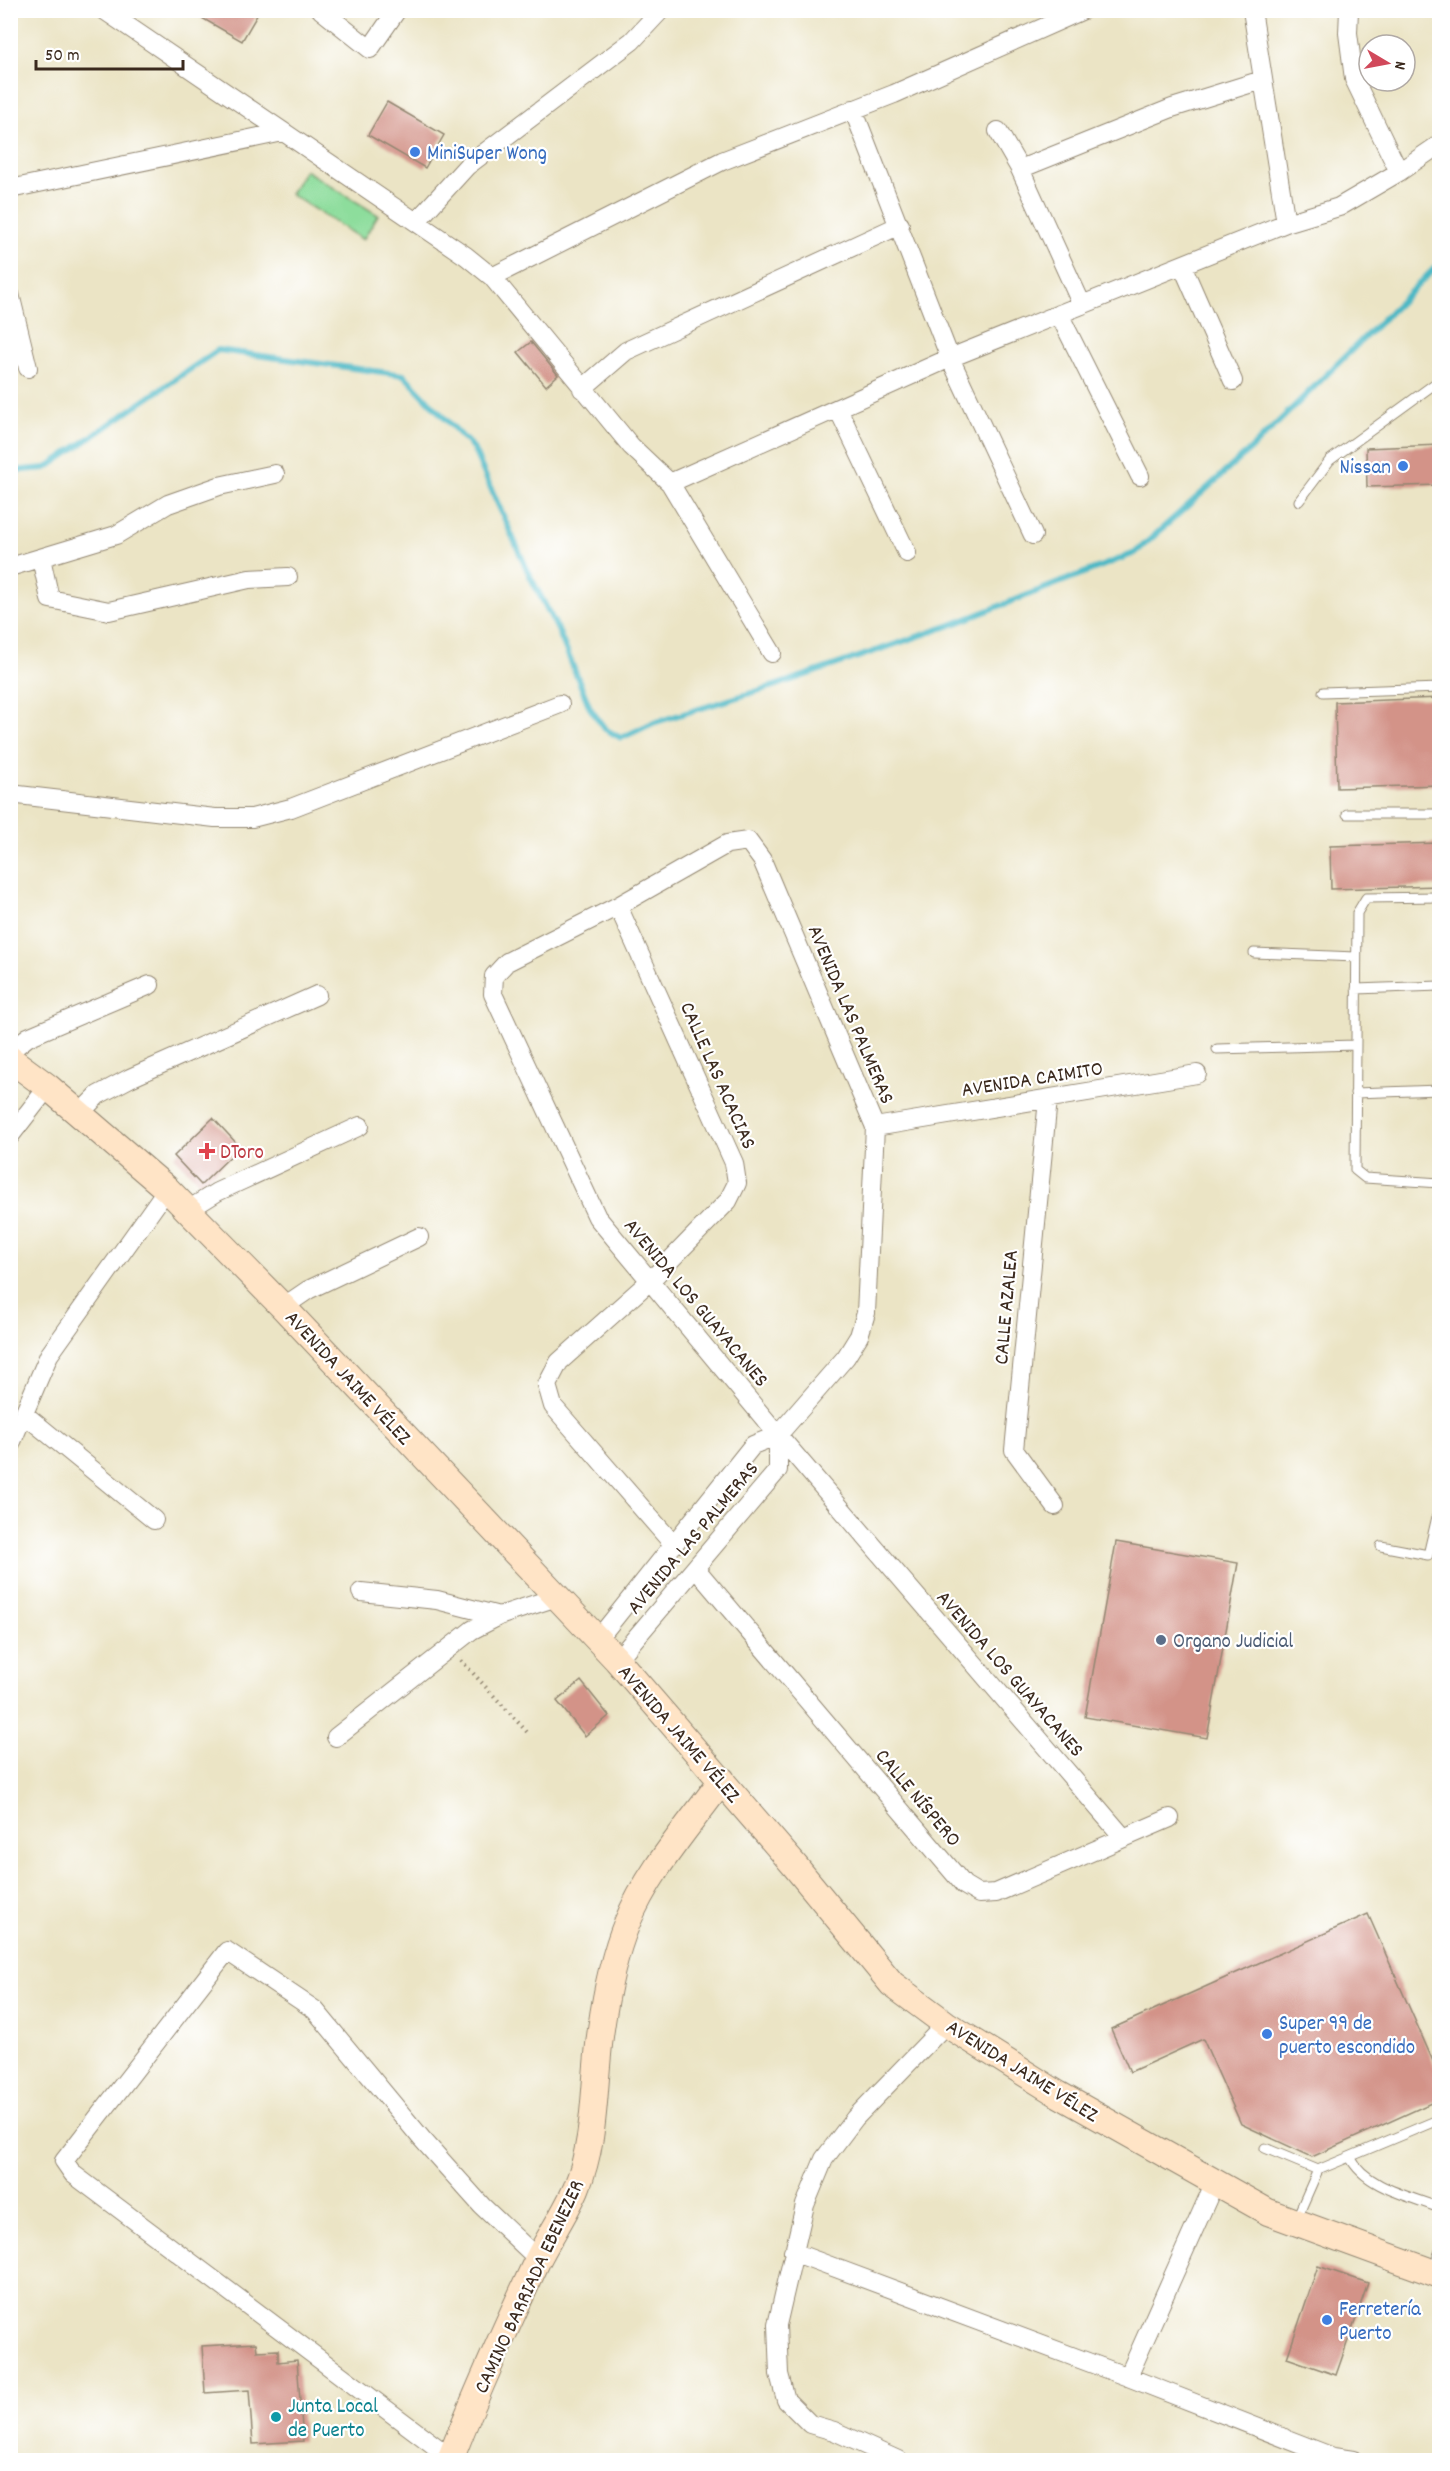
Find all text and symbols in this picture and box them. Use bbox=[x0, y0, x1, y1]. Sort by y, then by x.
scale bar bbox=[36, 33, 183, 71]
north arrow bbox=[1357, 33, 1417, 93]
text: 50 m bbox=[45, 44, 80, 69]
text: N bbox=[1387, 59, 1411, 71]
place label: MiniSuper Wong bbox=[427, 140, 547, 170]
marker: MiniSuper Wong bbox=[408, 145, 422, 159]
place label: Nissan bbox=[1340, 454, 1391, 484]
marker: Nissan bbox=[1396, 459, 1410, 473]
street label: AVENIDA LAS PALMERAS bbox=[798, 921, 900, 1109]
street label: CALLE LAS ACACIAS bbox=[670, 998, 762, 1155]
street label: AVENIDA CAIMITO bbox=[960, 1055, 1105, 1107]
place label: DToro bbox=[220, 1139, 264, 1169]
marker: DToro bbox=[198, 1142, 216, 1160]
street label: AVENIDA LOS GUAYACANES bbox=[615, 1213, 774, 1395]
street label: CALLE AZALEA bbox=[988, 1249, 1028, 1366]
street label: AVENIDA JAIME VÉLEZ bbox=[276, 1305, 418, 1454]
street label: AVENIDA LAS PALMERAS bbox=[621, 1456, 767, 1622]
street label: AVENIDA LOS GUAYACANES bbox=[928, 1585, 1090, 1765]
place label: Organo Judicial bbox=[1173, 1628, 1293, 1658]
marker: Organo Judicial bbox=[1154, 1633, 1168, 1647]
street label: AVENIDA JAIME VÉLEZ bbox=[609, 1659, 747, 1811]
street label: CALLE NÍSPERO bbox=[867, 1743, 967, 1855]
place label: Super 99 de puerto escondido bbox=[1279, 2010, 1415, 2064]
street label: AVENIDA JAIME VÉLEZ bbox=[940, 2014, 1104, 2132]
marker: Super 99 de puerto escondido bbox=[1260, 2027, 1274, 2041]
street label: CAMINO BARRIADA EBENEZER bbox=[468, 2175, 594, 2399]
place label: Ferretería Puerto bbox=[1339, 2296, 1422, 2350]
marker: Ferretería Puerto bbox=[1320, 2313, 1334, 2327]
place label: Junta Local de Puerto bbox=[288, 2393, 378, 2447]
marker: Junta Local de Puerto bbox=[269, 2410, 283, 2424]

